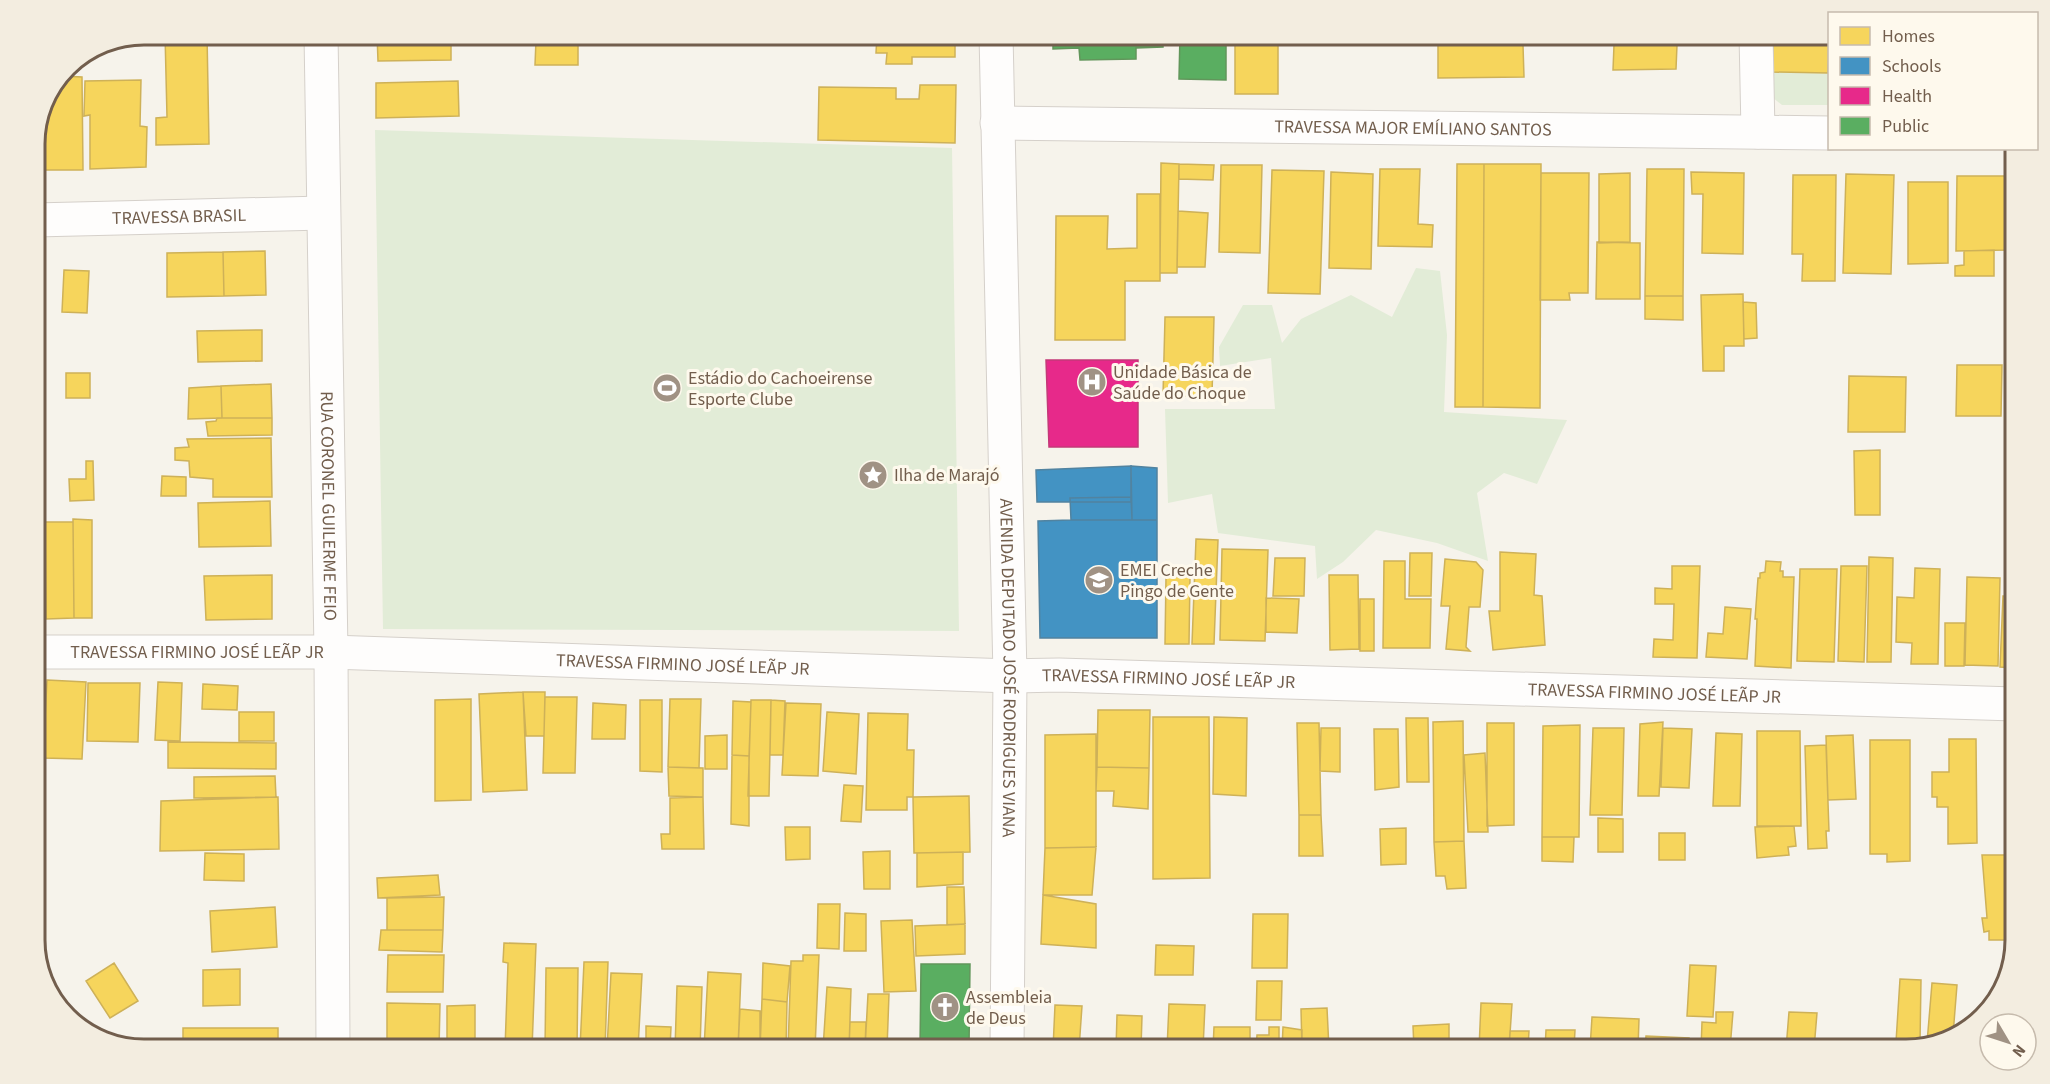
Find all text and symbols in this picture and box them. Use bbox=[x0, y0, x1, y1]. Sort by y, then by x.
legend bbox=[1828, 12, 2038, 150]
text: Homes bbox=[1882, 24, 1935, 49]
text: Schools bbox=[1882, 54, 1941, 79]
text: Health bbox=[1882, 84, 1932, 109]
street label: TRAVESSA MAJOR EMÍLIANO SANTOS bbox=[1274, 114, 1552, 143]
text: Public bbox=[1882, 114, 1929, 139]
street label: TRAVESSA BRASIL bbox=[112, 203, 247, 231]
place label: Unidade Básica de Saúde do Choque bbox=[1113, 360, 1252, 406]
place label: Estádio do Cachoeirense Esporte Clube bbox=[688, 366, 872, 412]
hospital icon: Unidade Básica de Saúde do Choque bbox=[1076, 366, 1108, 398]
sports icon: Estádio do Cachoeirense Esporte Clube bbox=[651, 372, 683, 404]
street label: RUA CORONEL GUILERME FEIO bbox=[314, 391, 342, 621]
place icon: Ilha de Marajó bbox=[857, 459, 889, 491]
place label: Ilha de Marajó bbox=[894, 463, 1000, 488]
street label: AVENIDA DEPUTADO JOSÉ RODRIGUES VIANA bbox=[993, 498, 1022, 838]
place label: EMEI Creche Pingo de Gente bbox=[1120, 558, 1234, 604]
school or university icon: EMEI Creche Pingo de Gente bbox=[1083, 564, 1115, 596]
street label: TRAVESSA FIRMINO JOSÉ LEÃP JR bbox=[70, 640, 324, 665]
street label: TRAVESSA FIRMINO JOSÉ LEÃP JR bbox=[556, 648, 810, 682]
street label: TRAVESSA FIRMINO JOSÉ LEÃP JR bbox=[1042, 663, 1296, 695]
street label: TRAVESSA FIRMINO JOSÉ LEÃP JR bbox=[1527, 677, 1781, 710]
place label: Assembleia de Deus bbox=[966, 985, 1052, 1031]
church icon: Assembleia de Deus bbox=[929, 991, 961, 1023]
north arrow bbox=[1978, 1012, 2038, 1072]
text: N bbox=[2007, 1040, 2031, 1062]

